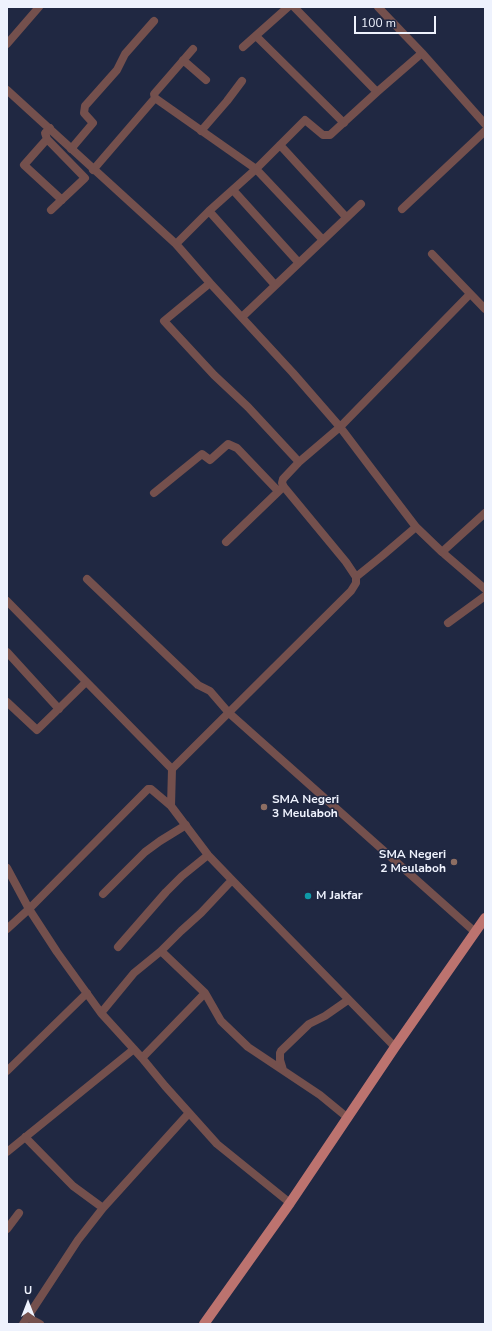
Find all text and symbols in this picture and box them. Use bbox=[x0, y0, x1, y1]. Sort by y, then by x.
scale bar bbox=[356, 8, 438, 34]
text: 100 m bbox=[361, 15, 396, 31]
place label: SMA Negeri 3 Meulaboh bbox=[272, 793, 339, 821]
marker: SMA Negeri 3 Meulaboh bbox=[259, 802, 269, 812]
place label: SMA Negeri 2 Meulaboh bbox=[379, 848, 446, 876]
marker: SMA Negeri 2 Meulaboh bbox=[449, 857, 459, 867]
place label: M Jakfar bbox=[316, 889, 362, 903]
marker: M Jakfar bbox=[303, 891, 313, 901]
north arrow bbox=[8, 1283, 48, 1323]
text: U bbox=[24, 1283, 32, 1298]

